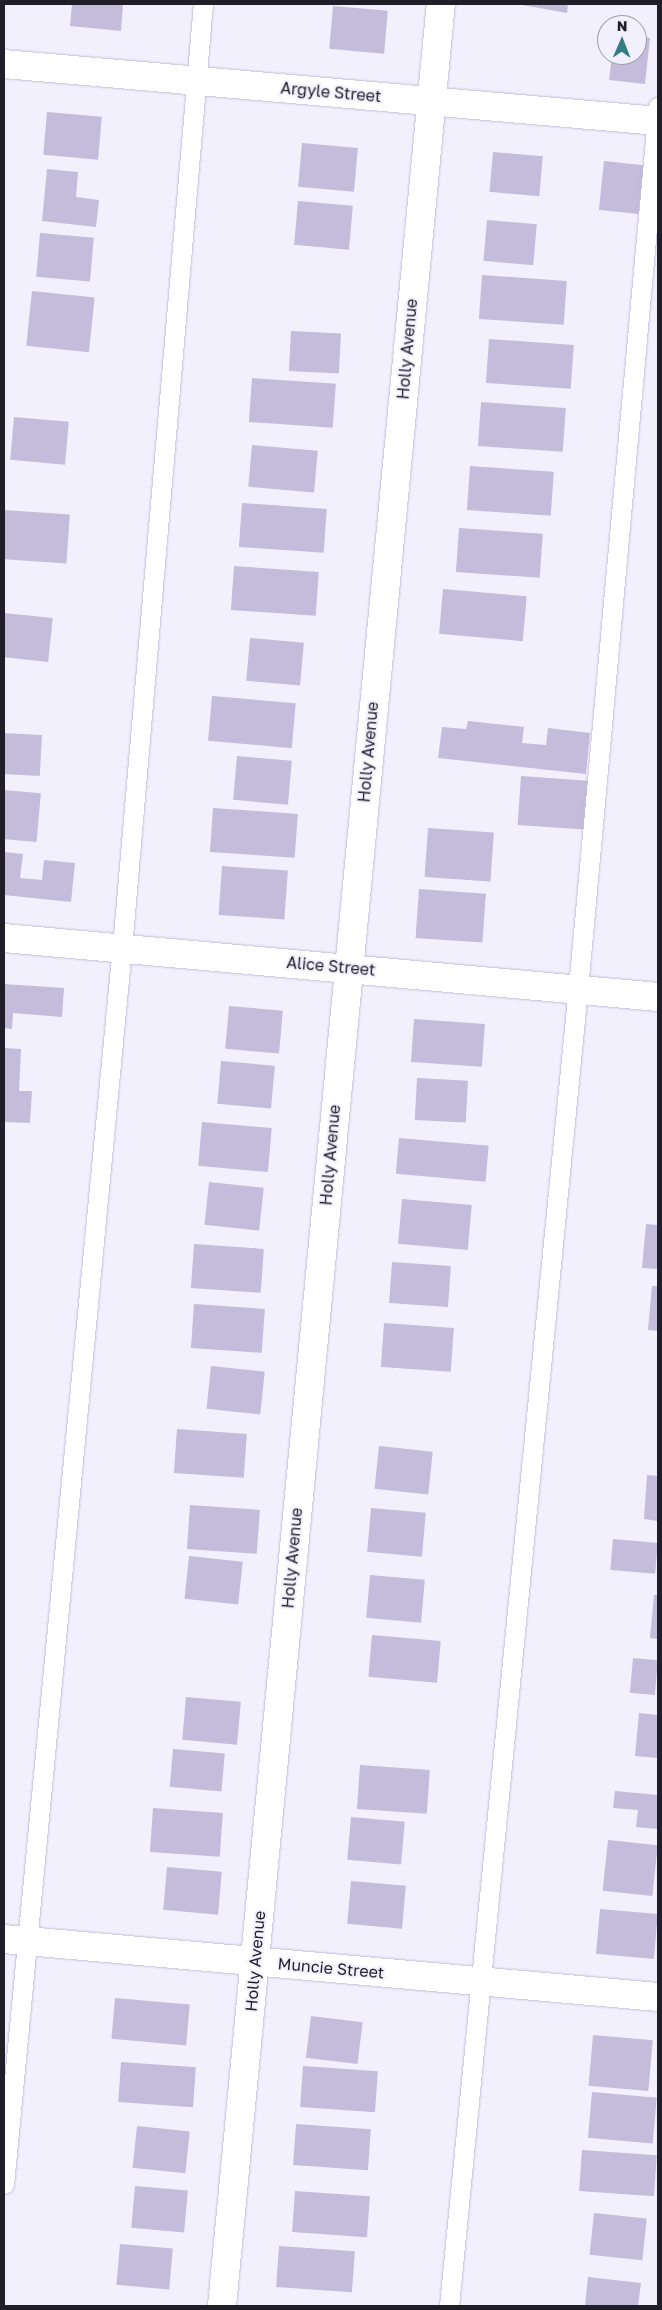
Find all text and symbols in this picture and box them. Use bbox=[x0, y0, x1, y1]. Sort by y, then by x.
north arrow bbox=[597, 15, 647, 65]
text: N bbox=[617, 17, 628, 34]
street label: Argyle Street bbox=[280, 78, 382, 106]
street label: Holly Avenue bbox=[393, 298, 421, 400]
street label: Holly Avenue bbox=[354, 701, 382, 803]
street label: Alice Street bbox=[286, 953, 376, 979]
street label: Holly Avenue bbox=[316, 1104, 344, 1206]
street label: Holly Avenue bbox=[278, 1507, 306, 1609]
street label: Holly Avenue bbox=[241, 1910, 269, 2012]
street label: Muncie Street bbox=[277, 1954, 385, 1982]

